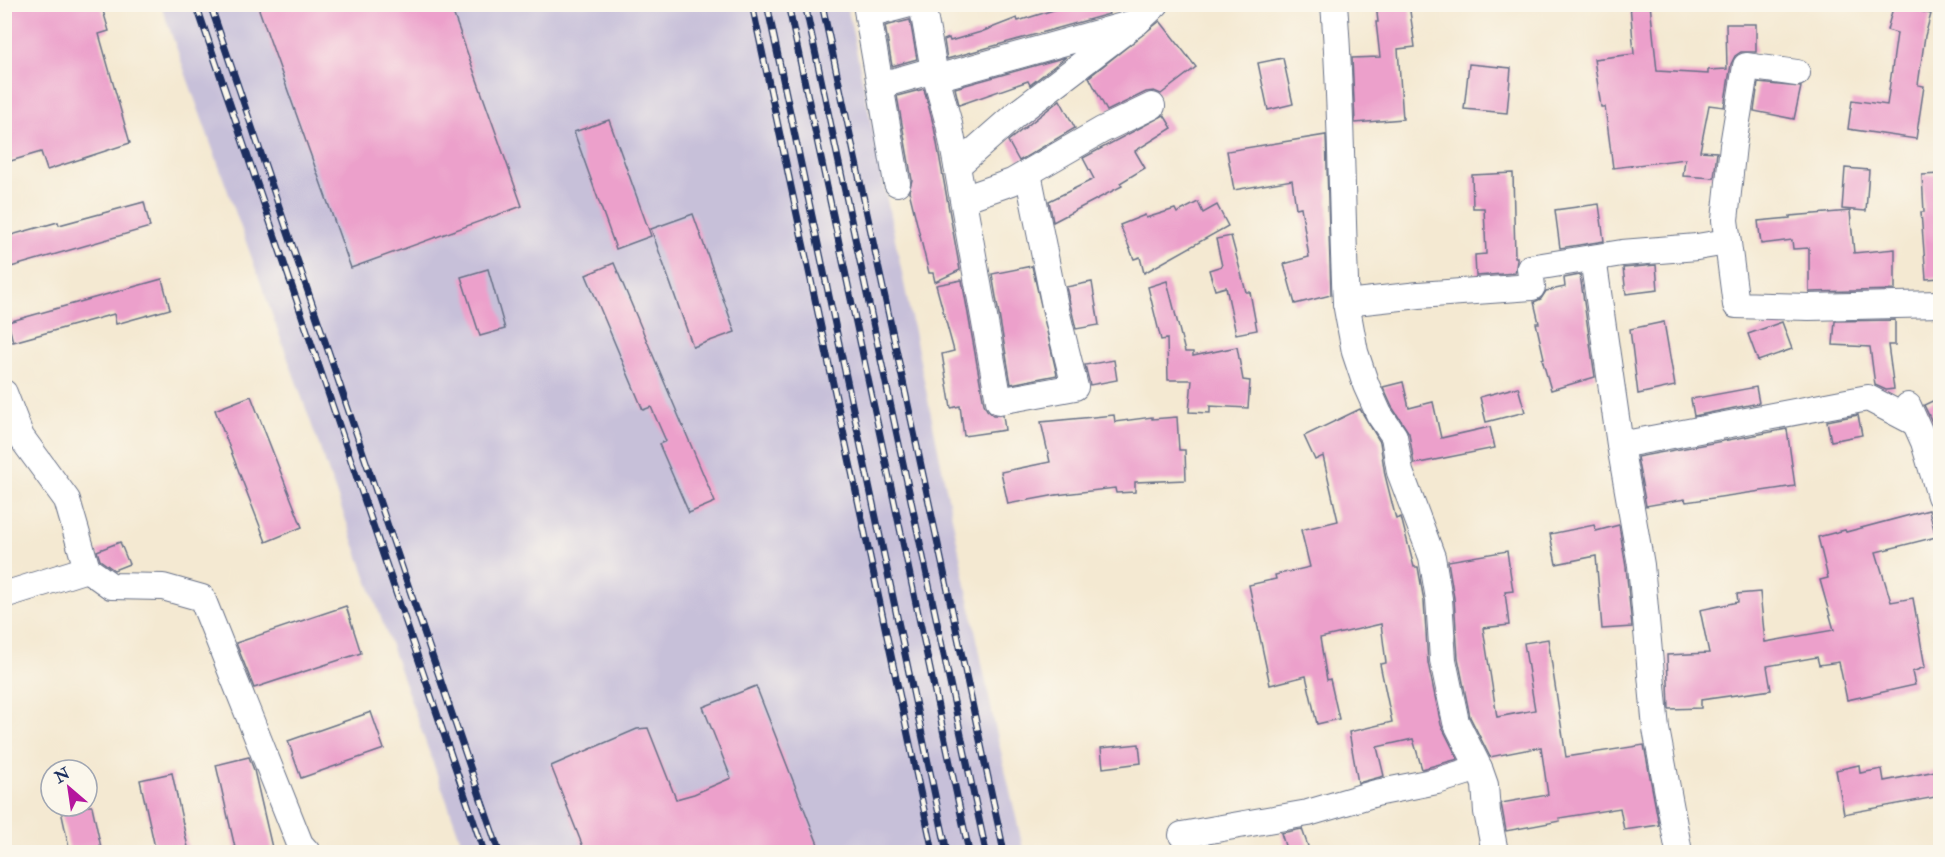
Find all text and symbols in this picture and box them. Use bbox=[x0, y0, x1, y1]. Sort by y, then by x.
north arrow bbox=[39, 758, 99, 818]
text: N bbox=[50, 763, 74, 788]

